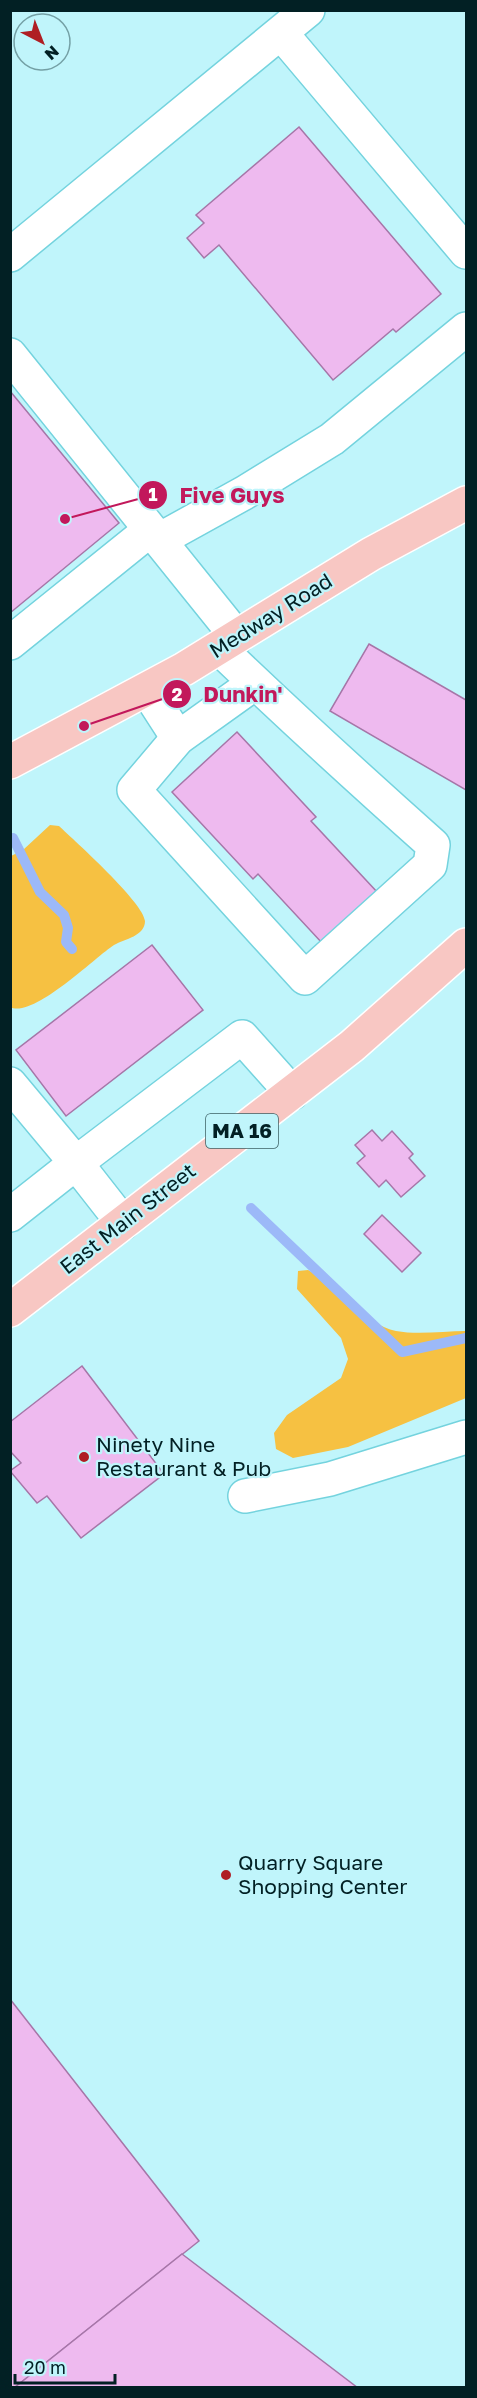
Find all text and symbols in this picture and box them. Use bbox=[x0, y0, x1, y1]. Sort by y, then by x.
north arrow bbox=[12, 12, 72, 72]
text: N bbox=[41, 42, 63, 65]
callout: Five Guys bbox=[138, 475, 297, 515]
text: Five Guys bbox=[180, 481, 284, 508]
text: 1 bbox=[148, 483, 158, 505]
street label: Medway Road bbox=[204, 567, 337, 663]
callout: Dunkin' bbox=[162, 674, 295, 714]
text: Dunkin' bbox=[203, 680, 283, 707]
text: 2 bbox=[172, 683, 183, 705]
road number: MA 16 bbox=[206, 1114, 278, 1148]
street label: East Main Street bbox=[54, 1157, 200, 1279]
place label: Ninety Nine Restaurant & Pub bbox=[96, 1431, 271, 1481]
marker: Ninety Nine Restaurant & Pub bbox=[77, 1450, 91, 1464]
place label: Quarry Square Shopping Center bbox=[238, 1849, 407, 1899]
marker: Quarry Square Shopping Center bbox=[219, 1868, 233, 1882]
scale bar bbox=[15, 2347, 116, 2385]
text: 20 m bbox=[24, 2356, 66, 2378]

